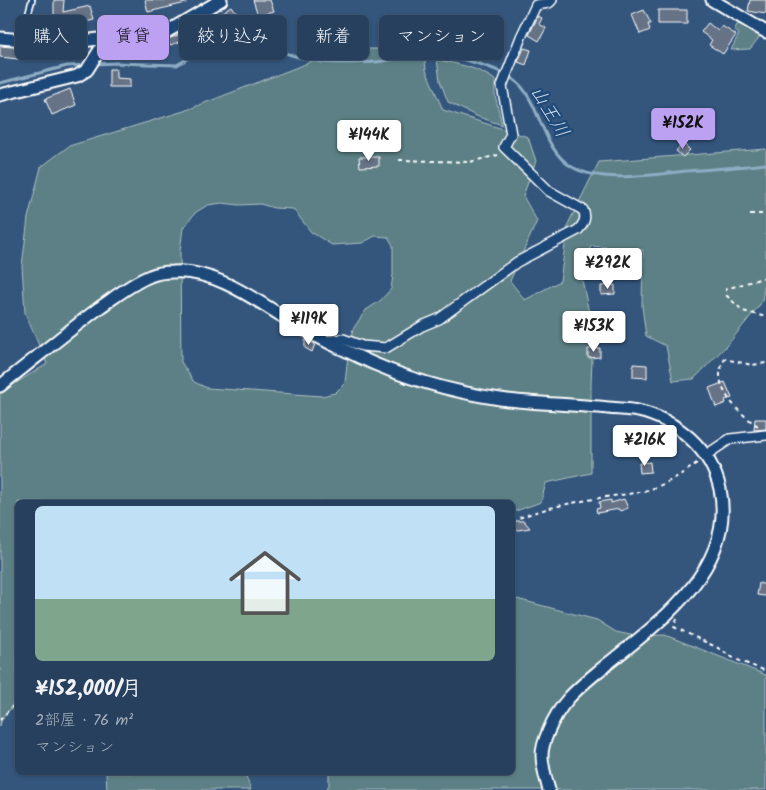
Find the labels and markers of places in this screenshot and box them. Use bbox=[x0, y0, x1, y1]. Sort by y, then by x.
pin: ¥152K bbox=[648, 108, 718, 150]
pin: ¥144K bbox=[334, 120, 404, 162]
pin: ¥292K bbox=[573, 248, 643, 290]
pin: ¥119K bbox=[274, 304, 344, 346]
pin: ¥153K bbox=[559, 310, 629, 353]
pin: ¥216K bbox=[610, 424, 680, 467]

